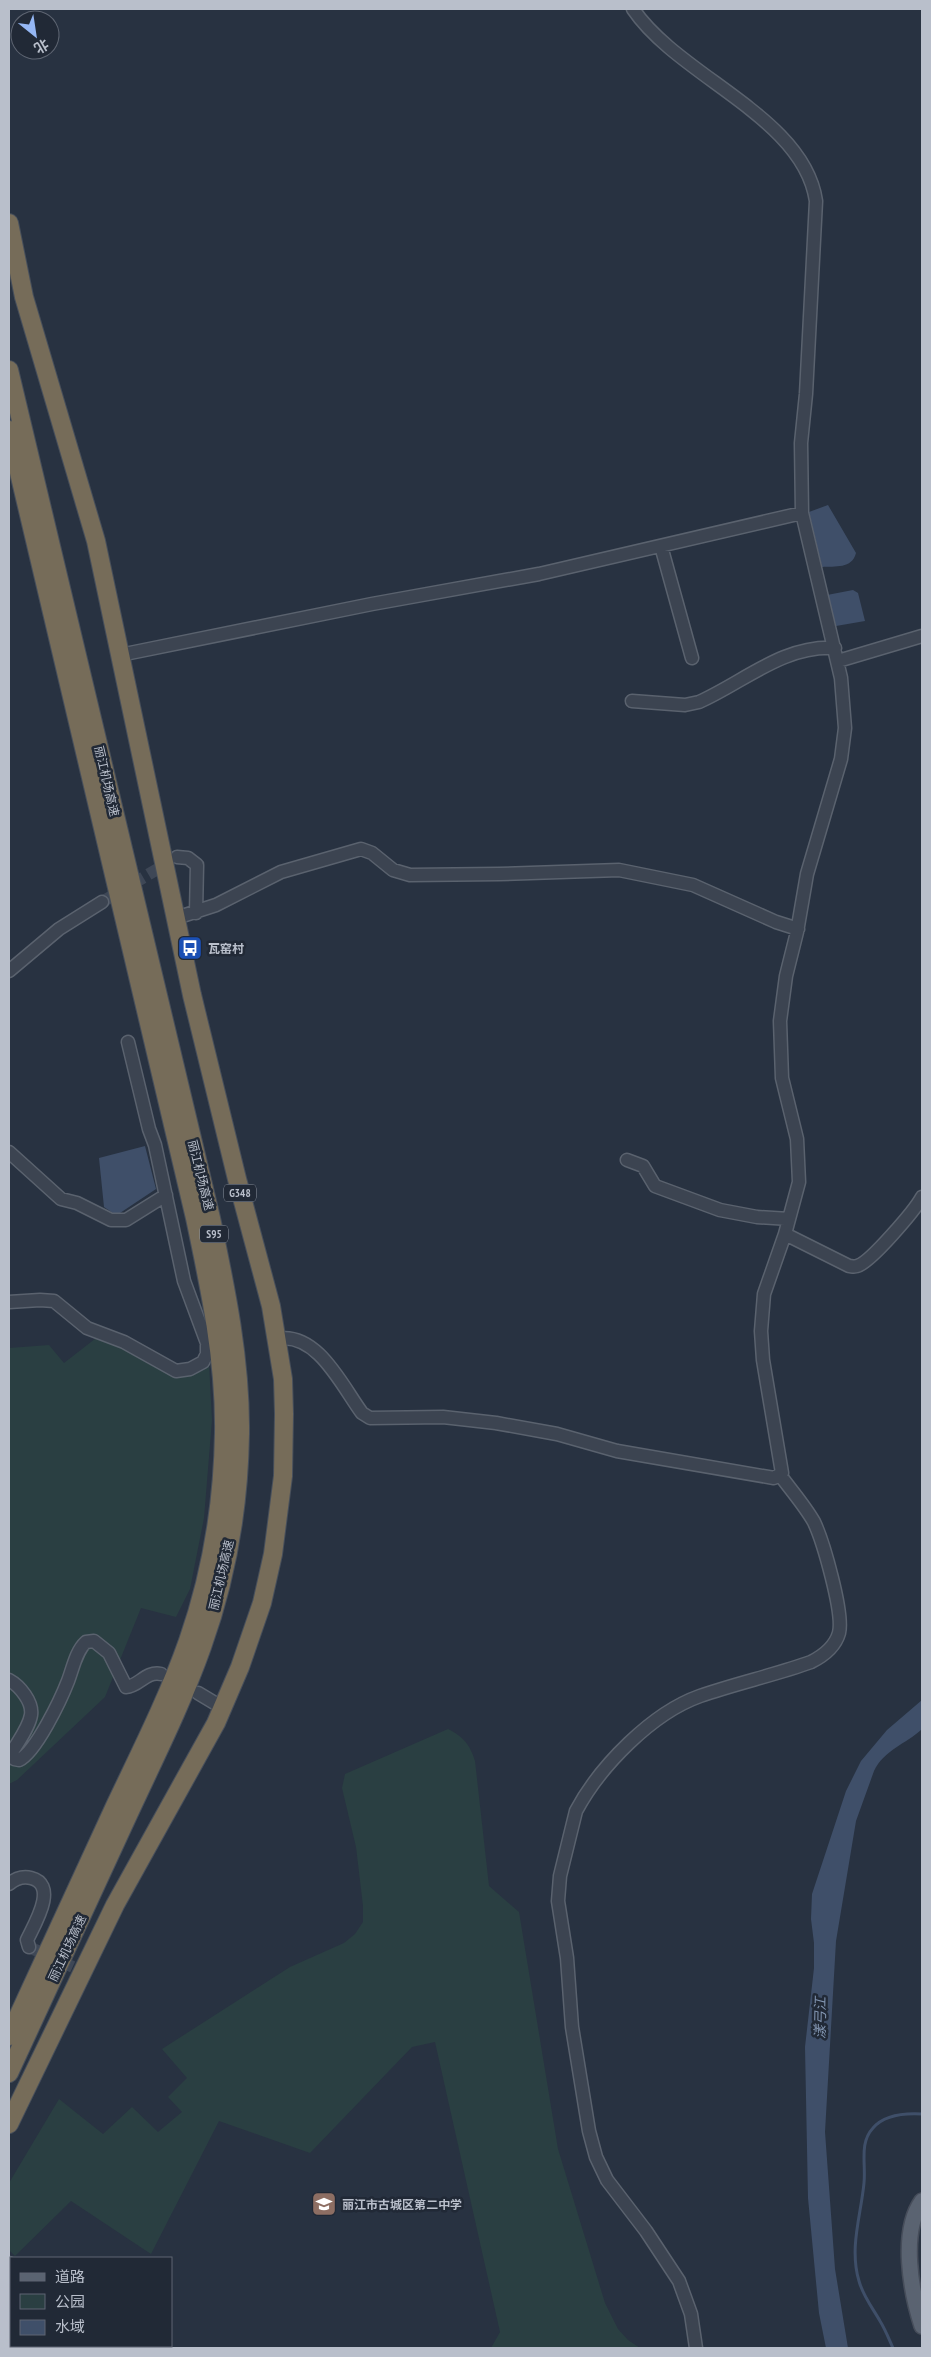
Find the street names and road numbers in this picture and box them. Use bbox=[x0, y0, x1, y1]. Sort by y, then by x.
street label: 丽江机场高速 bbox=[92, 744, 122, 818]
street label: 丽江机场高速 bbox=[185, 1138, 217, 1212]
road number: G348 bbox=[224, 1184, 256, 1202]
road number: S95 bbox=[200, 1226, 228, 1242]
street label: 丽江机场高速 bbox=[206, 1538, 236, 1612]
street label: 丽江机场高速 bbox=[45, 1912, 89, 1984]

